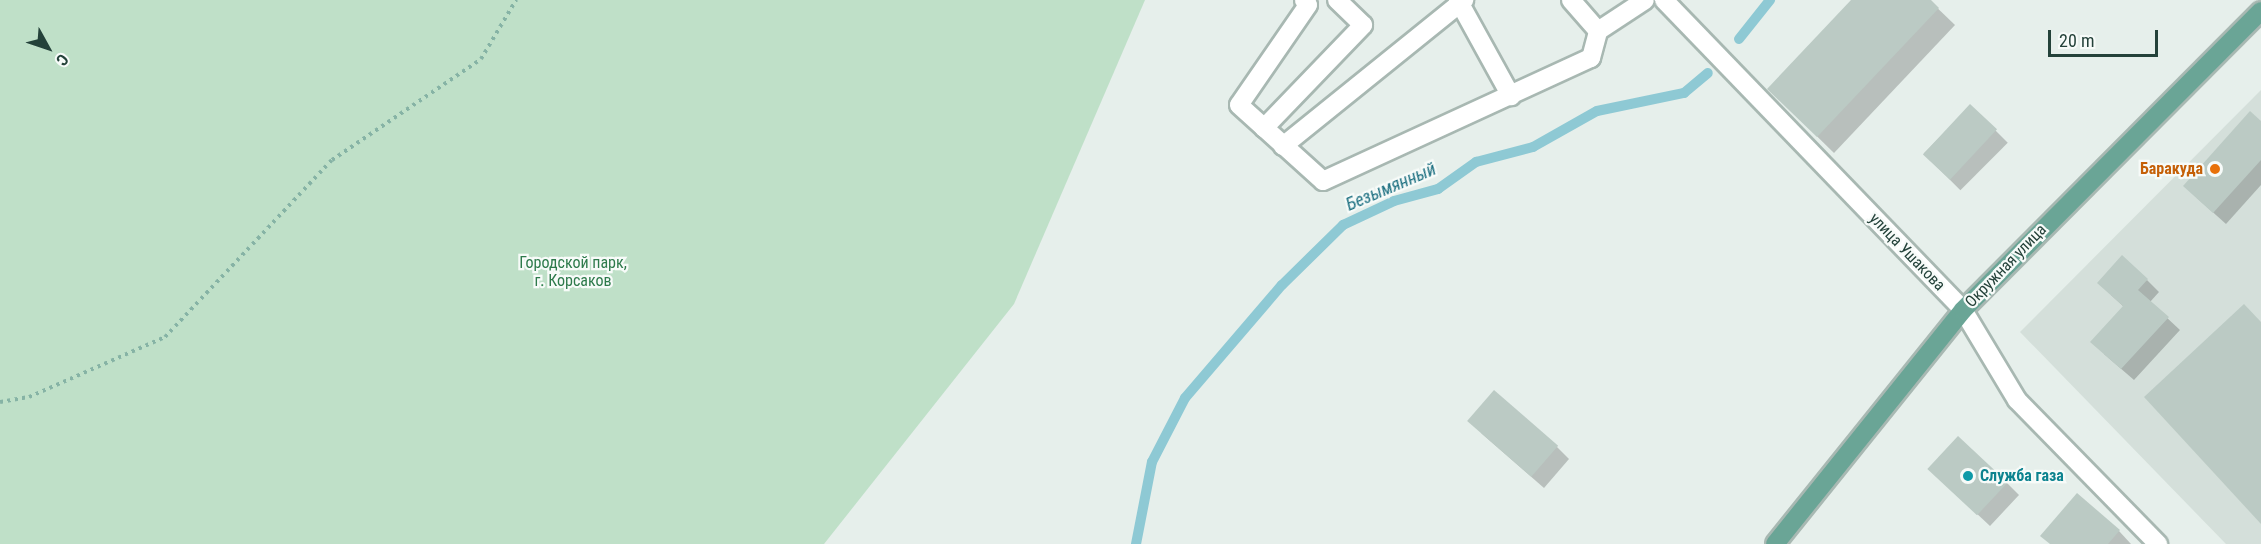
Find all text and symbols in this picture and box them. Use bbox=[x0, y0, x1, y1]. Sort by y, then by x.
north arrow bbox=[18, 18, 78, 78]
scale bar bbox=[2051, 18, 2160, 56]
text: 20 m bbox=[2059, 30, 2094, 51]
text: С bbox=[52, 50, 72, 69]
water label: Безымянный bbox=[1343, 158, 1439, 216]
place label: Баракуда bbox=[2140, 159, 2203, 179]
marker: Баракуда bbox=[2208, 162, 2222, 176]
street label: улица Ушакова bbox=[1865, 209, 1949, 295]
street label: Окружная улица bbox=[1961, 220, 2051, 312]
park label: Городской парк, г. Корсаков bbox=[519, 253, 627, 291]
place label: Служба газа bbox=[1980, 466, 2064, 486]
marker: Служба газа bbox=[1961, 469, 1975, 483]

